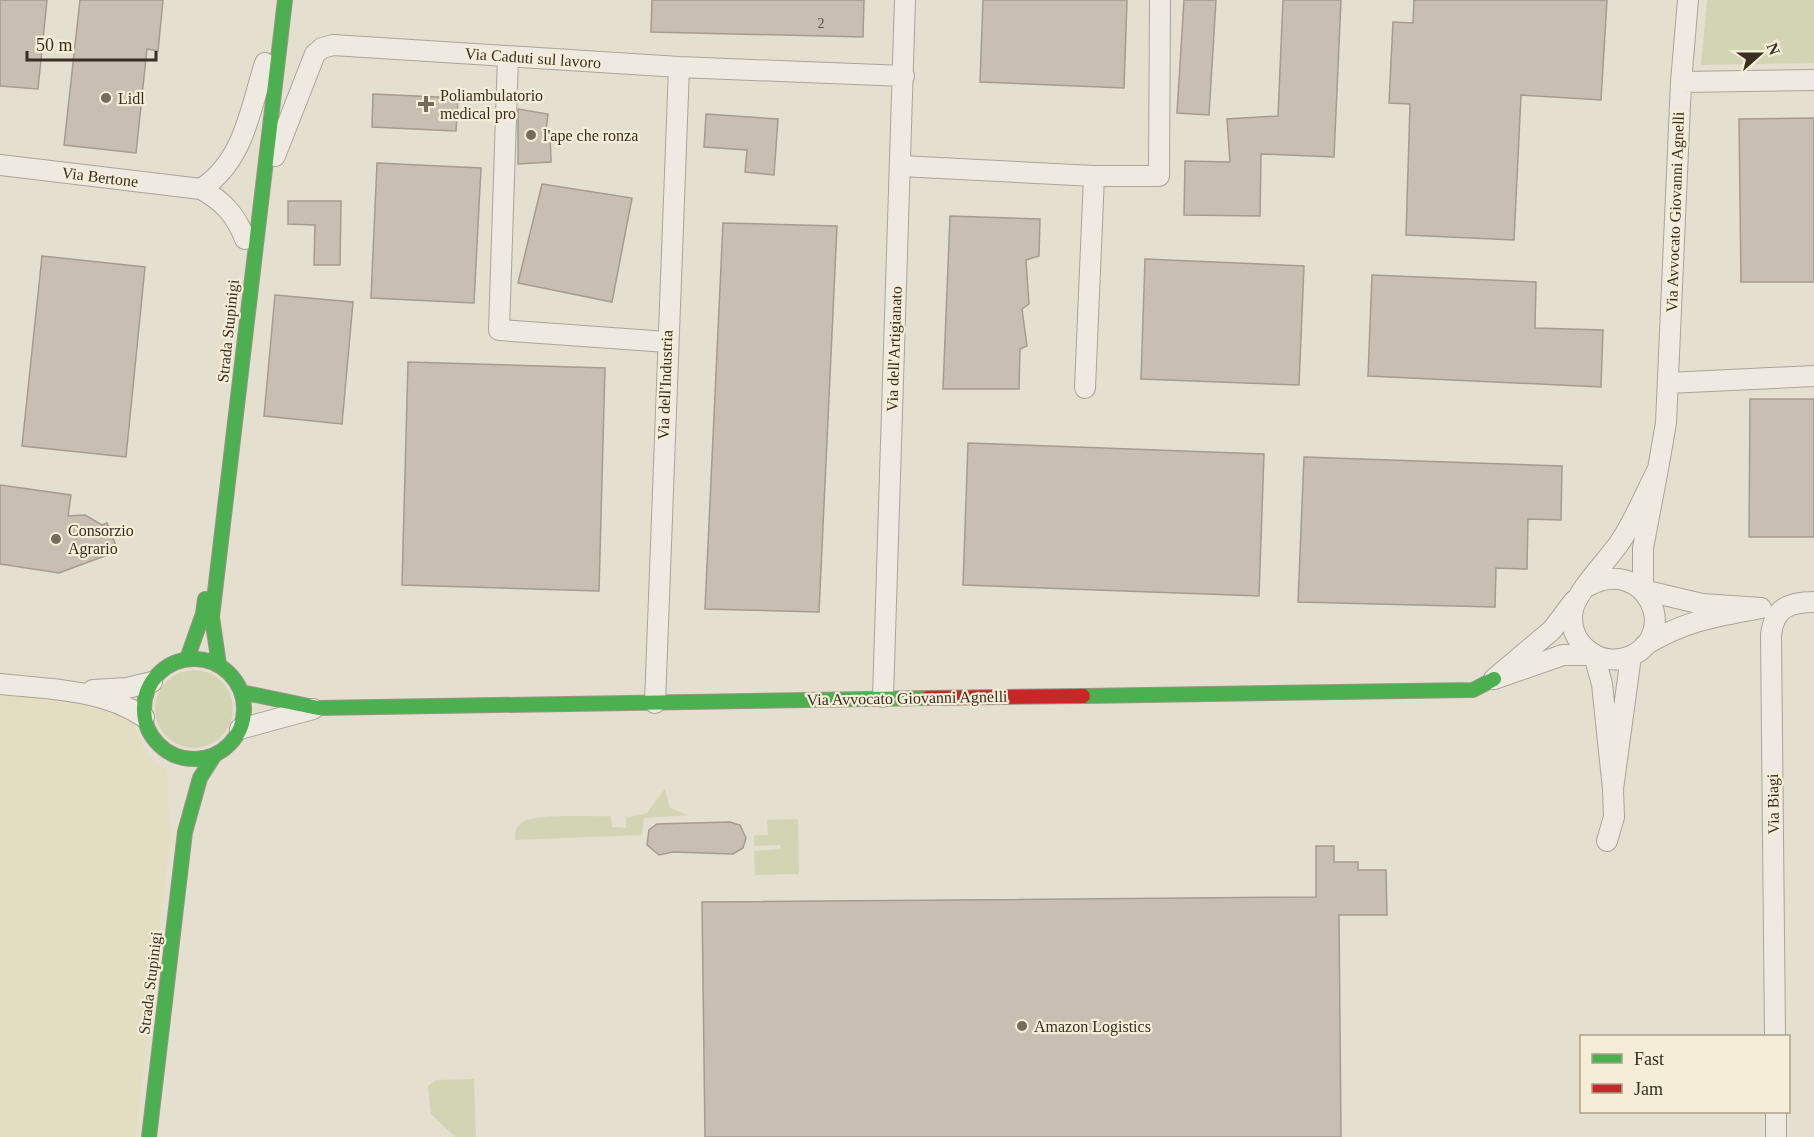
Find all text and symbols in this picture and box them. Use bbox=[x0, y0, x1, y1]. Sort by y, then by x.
house number: 2 bbox=[818, 16, 825, 31]
scale bar bbox=[27, 24, 156, 62]
north arrow bbox=[1730, 24, 1790, 84]
text: 50 m bbox=[36, 35, 73, 55]
text: N bbox=[1764, 40, 1784, 58]
street label: Via Caduti sul lavoro bbox=[464, 45, 602, 71]
place label: Poliambulatorio medical pro bbox=[440, 87, 543, 123]
place label: Lidl bbox=[118, 90, 145, 107]
marker: Lidl bbox=[99, 91, 113, 105]
marker: Poliambulatorio medical pro bbox=[417, 95, 435, 113]
street label: Via Avvocato Giovanni Agnelli bbox=[1663, 111, 1688, 313]
place label: l'ape che ronza bbox=[543, 127, 638, 145]
marker: l'ape che ronza bbox=[524, 128, 538, 142]
street label: Via Bertone bbox=[61, 164, 139, 190]
street label: Strada Stupinigi bbox=[214, 278, 243, 383]
street label: Via dell'Artigianato bbox=[883, 286, 906, 412]
street label: Via dell'Industria bbox=[655, 330, 675, 440]
place label: Consorzio Agrario bbox=[68, 522, 134, 558]
marker: Consorzio Agrario bbox=[49, 532, 63, 546]
street label: Via Avvocato Giovanni Agnelli bbox=[806, 688, 1008, 709]
street label: Via Biagi bbox=[1764, 773, 1783, 835]
street label: Strada Stupinigi bbox=[135, 930, 166, 1036]
place label: Amazon Logistics bbox=[1034, 1018, 1151, 1036]
marker: Amazon Logistics bbox=[1015, 1019, 1029, 1033]
legend bbox=[1580, 1035, 1790, 1113]
text: Fast bbox=[1634, 1049, 1664, 1069]
text: Jam bbox=[1634, 1079, 1663, 1099]

